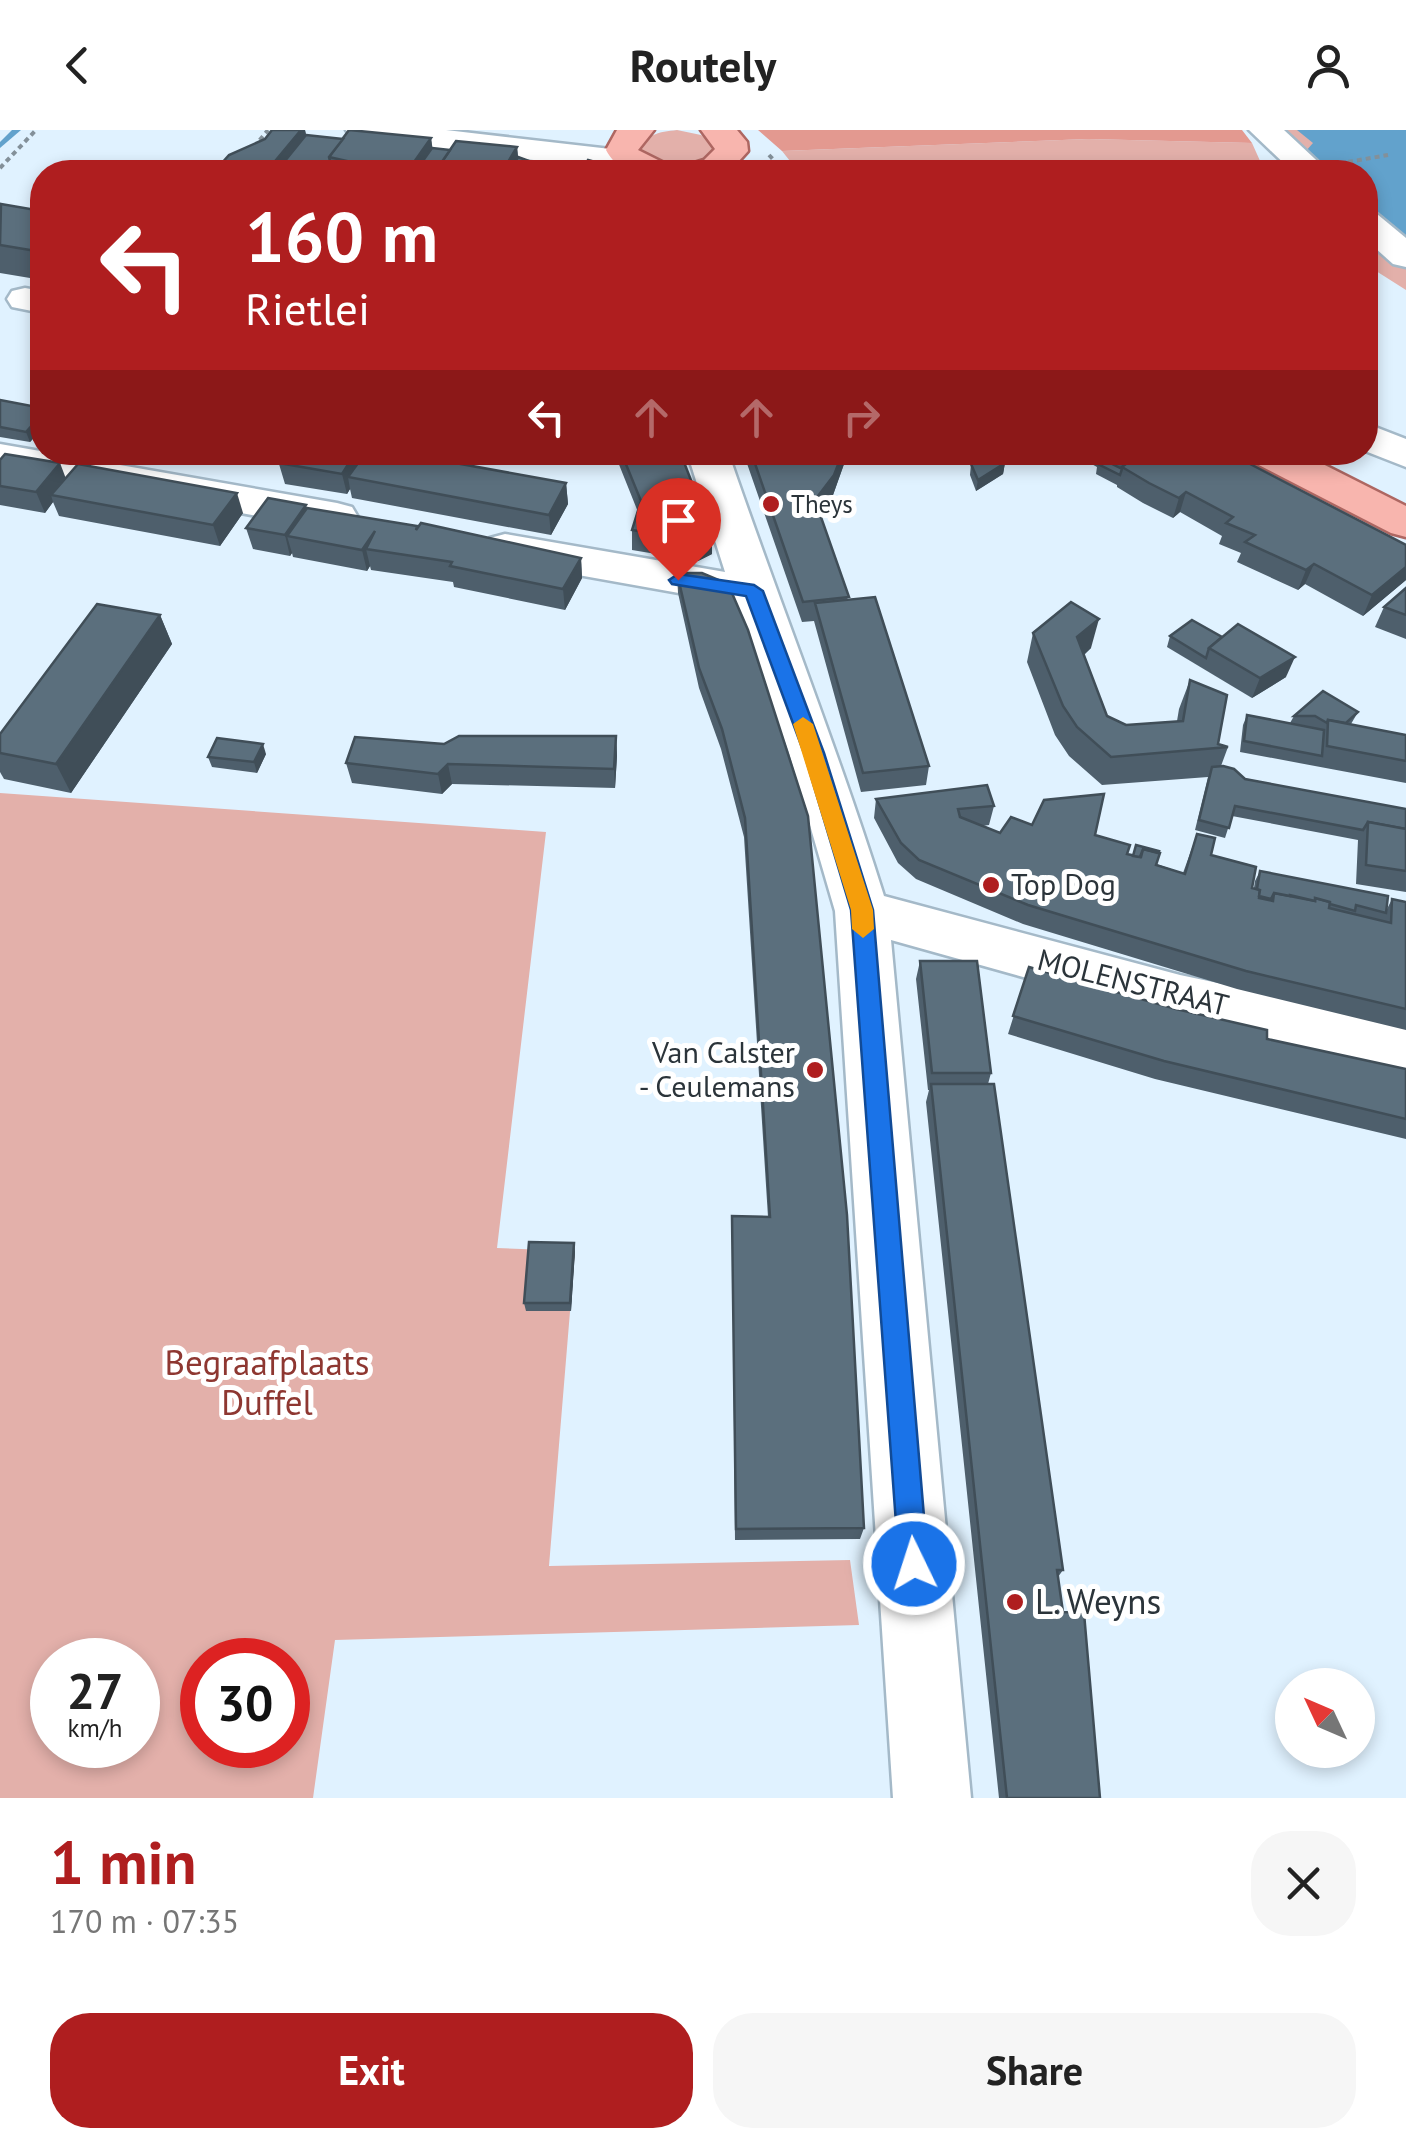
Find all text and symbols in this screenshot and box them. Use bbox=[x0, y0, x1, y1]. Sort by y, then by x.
text: Routely bbox=[630, 36, 776, 94]
icon: back bbox=[50, 38, 105, 93]
icon: person bbox=[1301, 38, 1356, 93]
text: 160 m bbox=[245, 191, 438, 281]
icon: left bbox=[80, 200, 210, 330]
text: Rietlei bbox=[245, 279, 370, 337]
icon: left bbox=[519, 390, 574, 445]
icon: ahead bbox=[624, 390, 679, 445]
icon: ahead bbox=[729, 390, 784, 445]
icon: right bbox=[834, 390, 889, 445]
pin bbox=[636, 478, 721, 581]
place label: Theys bbox=[791, 488, 853, 520]
icon: arrive bbox=[651, 493, 706, 548]
marker: Theys bbox=[760, 493, 782, 515]
place label: Top Dog bbox=[1011, 864, 1116, 903]
marker: Top Dog bbox=[980, 874, 1002, 896]
street label: MOLENSTRAAT bbox=[1034, 939, 1233, 1024]
place label: Van Calster - Ceulemans bbox=[639, 1032, 795, 1105]
marker: Van Calster - Ceulemans bbox=[804, 1059, 826, 1081]
park label: Begraafplaats Duffel bbox=[165, 1339, 369, 1425]
position arrow bbox=[862, 1512, 966, 1616]
place label: L. Weyns bbox=[1035, 1578, 1161, 1624]
marker: L. Weyns bbox=[1004, 1591, 1026, 1613]
speed limit sign: 30 bbox=[180, 1638, 310, 1768]
text: 27 bbox=[67, 1658, 123, 1723]
north arrow bbox=[1275, 1668, 1375, 1768]
map controls bbox=[1275, 1668, 1375, 1768]
text: km/h bbox=[68, 1712, 122, 1744]
text: 1 min bbox=[50, 1823, 196, 1901]
button: close bbox=[1251, 1831, 1356, 1936]
text: 170 m · 07:35 bbox=[50, 1900, 239, 1942]
button: Exit bbox=[50, 2013, 693, 2128]
button: Share bbox=[713, 2013, 1356, 2128]

